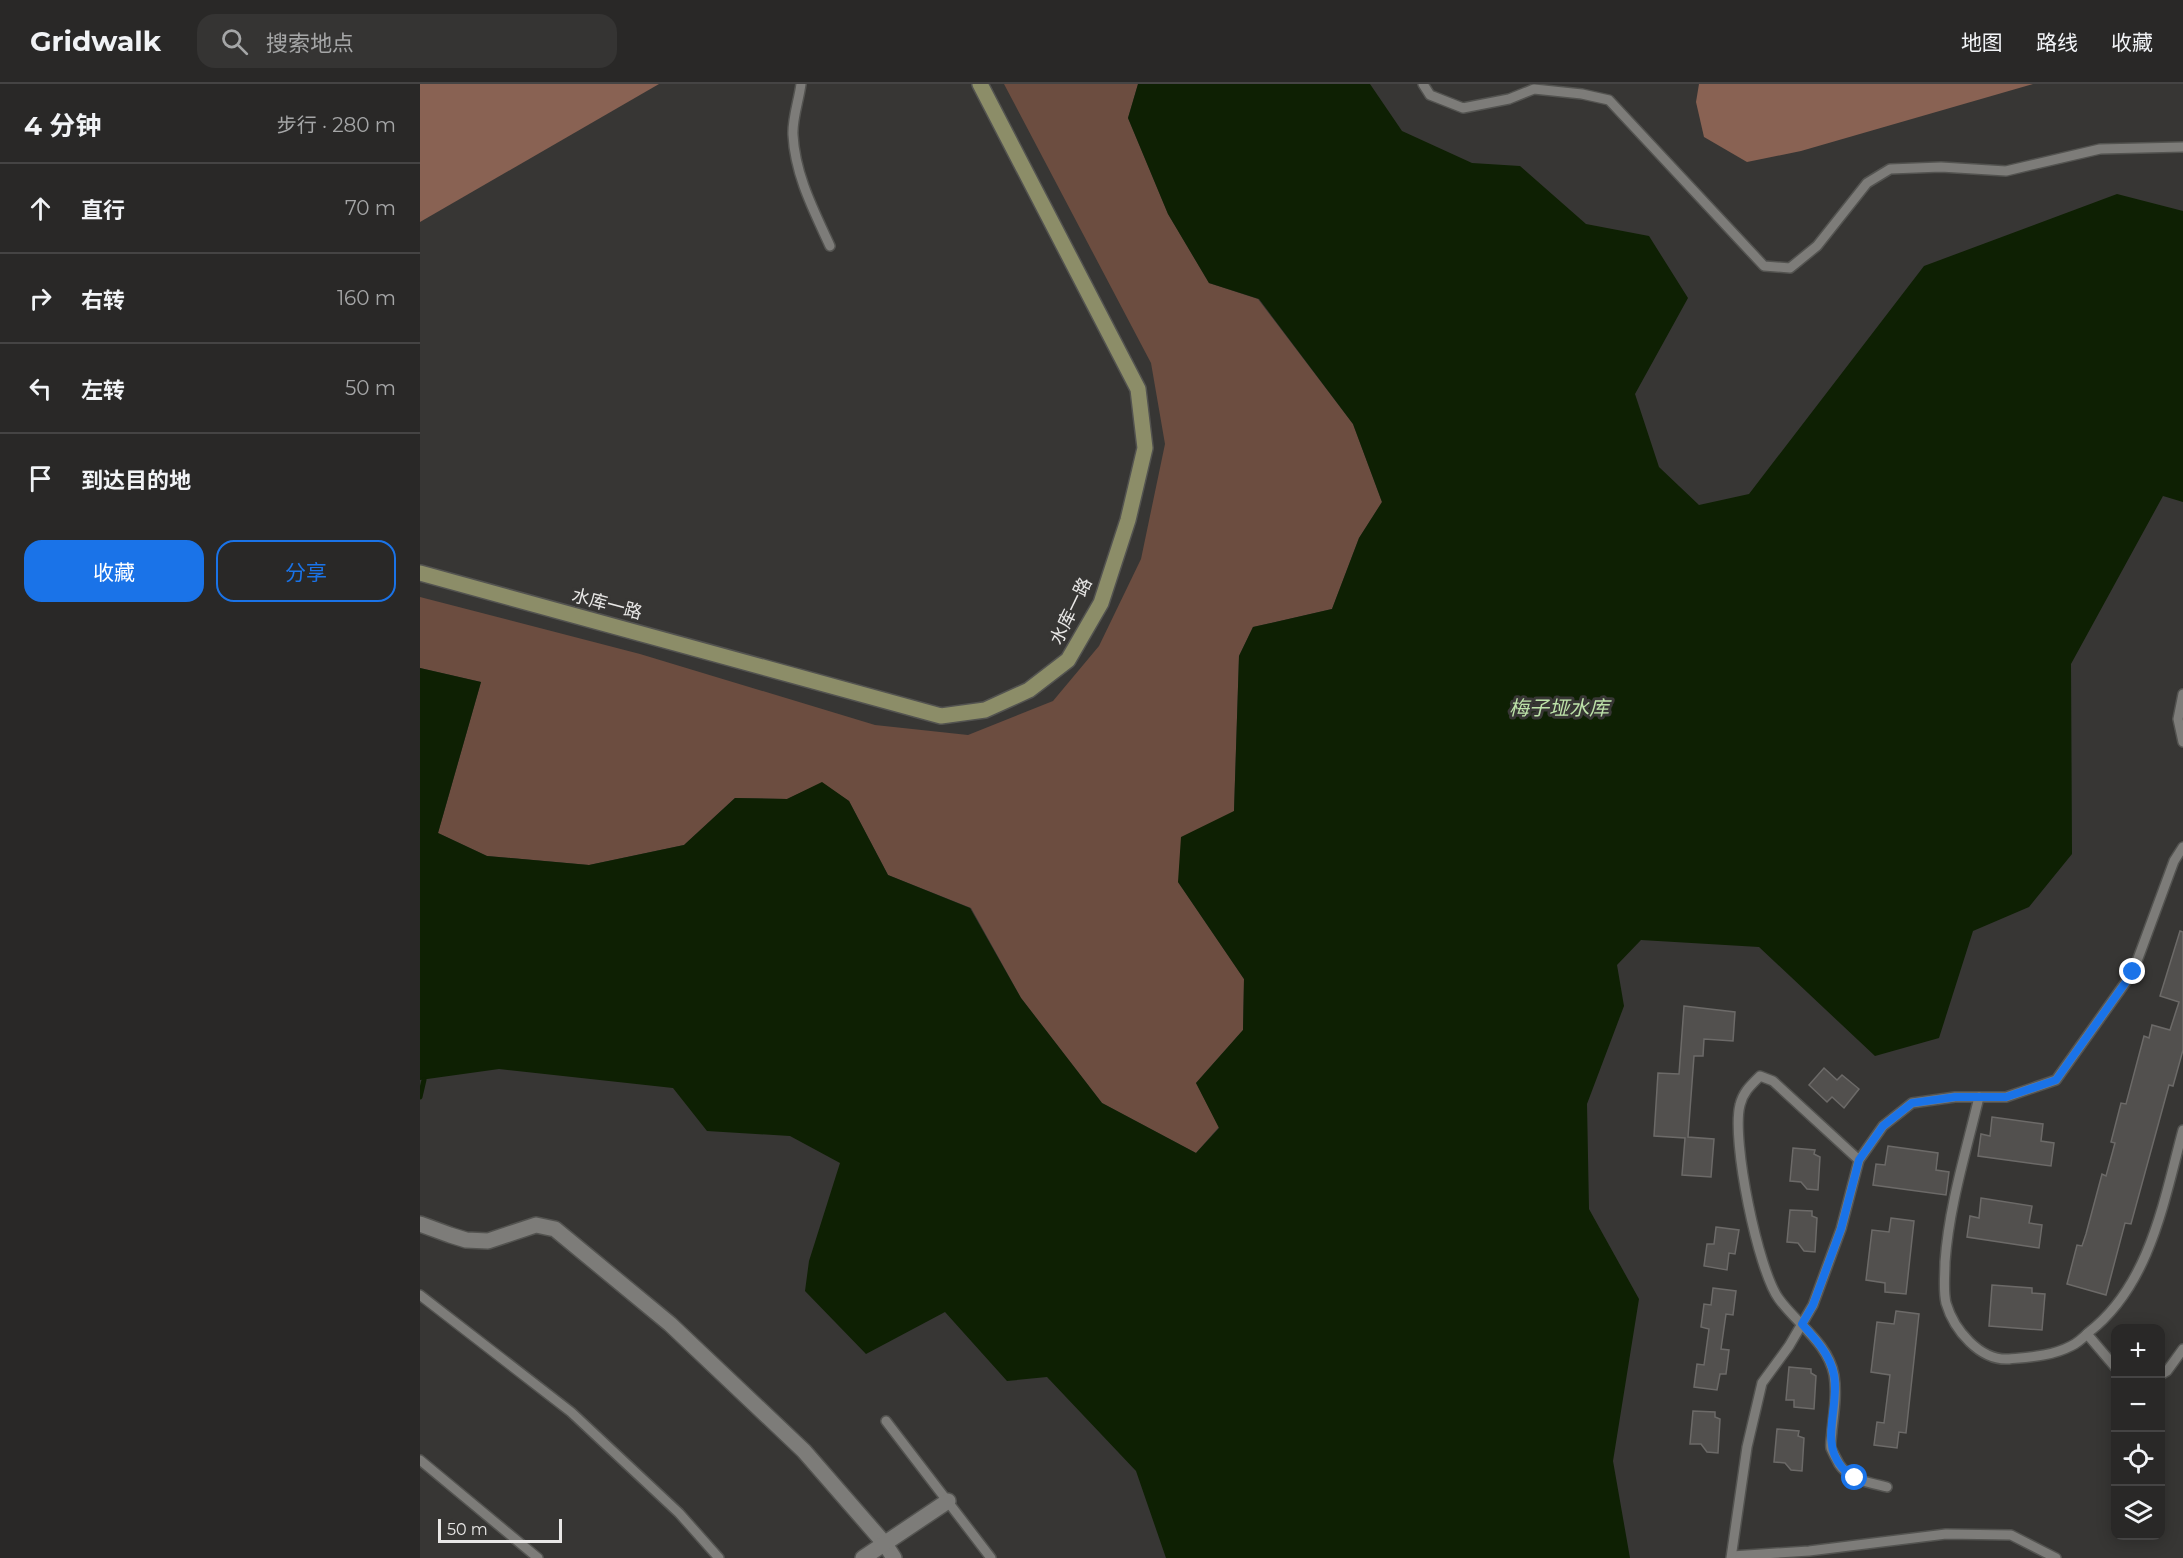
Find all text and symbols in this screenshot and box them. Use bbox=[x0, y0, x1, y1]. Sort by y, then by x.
search box bbox=[197, 14, 617, 68]
text: Gridwalk bbox=[30, 24, 161, 58]
icon: search bbox=[218, 25, 251, 58]
text: 搜索地点 bbox=[266, 30, 354, 57]
text: 地图 bbox=[1961, 30, 2003, 55]
text: 路线 bbox=[2036, 30, 2078, 55]
text: 收藏 bbox=[2111, 30, 2153, 55]
text: 4 分钟 bbox=[24, 110, 101, 142]
text: 步行 · 280 m bbox=[277, 113, 396, 137]
icon: ahead bbox=[24, 192, 57, 225]
text: 70 m bbox=[345, 196, 396, 220]
text: 直行 bbox=[81, 197, 125, 224]
icon: right bbox=[24, 282, 57, 315]
text: 160 m bbox=[337, 286, 396, 310]
text: 右转 bbox=[81, 287, 125, 314]
icon: left bbox=[24, 372, 57, 405]
text: 50 m bbox=[345, 376, 396, 400]
text: 左转 bbox=[81, 377, 125, 404]
icon: arrive bbox=[24, 462, 57, 495]
text: 到达目的地 bbox=[81, 467, 191, 494]
button: 收藏 bbox=[24, 540, 204, 602]
button: 分享 bbox=[216, 540, 396, 602]
street label: 水库一路 bbox=[1045, 574, 1097, 648]
street label: 水库一路 bbox=[569, 584, 645, 624]
water label: 梅子垭水库 bbox=[1509, 696, 1612, 720]
route end bbox=[2119, 958, 2145, 984]
map controls bbox=[2111, 1324, 2165, 1540]
button: + bbox=[2111, 1324, 2165, 1378]
button: − bbox=[2111, 1378, 2165, 1432]
button: locate bbox=[2111, 1432, 2165, 1486]
route start bbox=[1841, 1464, 1867, 1490]
button: layers bbox=[2111, 1486, 2165, 1540]
scale bar bbox=[438, 1516, 562, 1544]
text: 50 m bbox=[447, 1520, 488, 1539]

